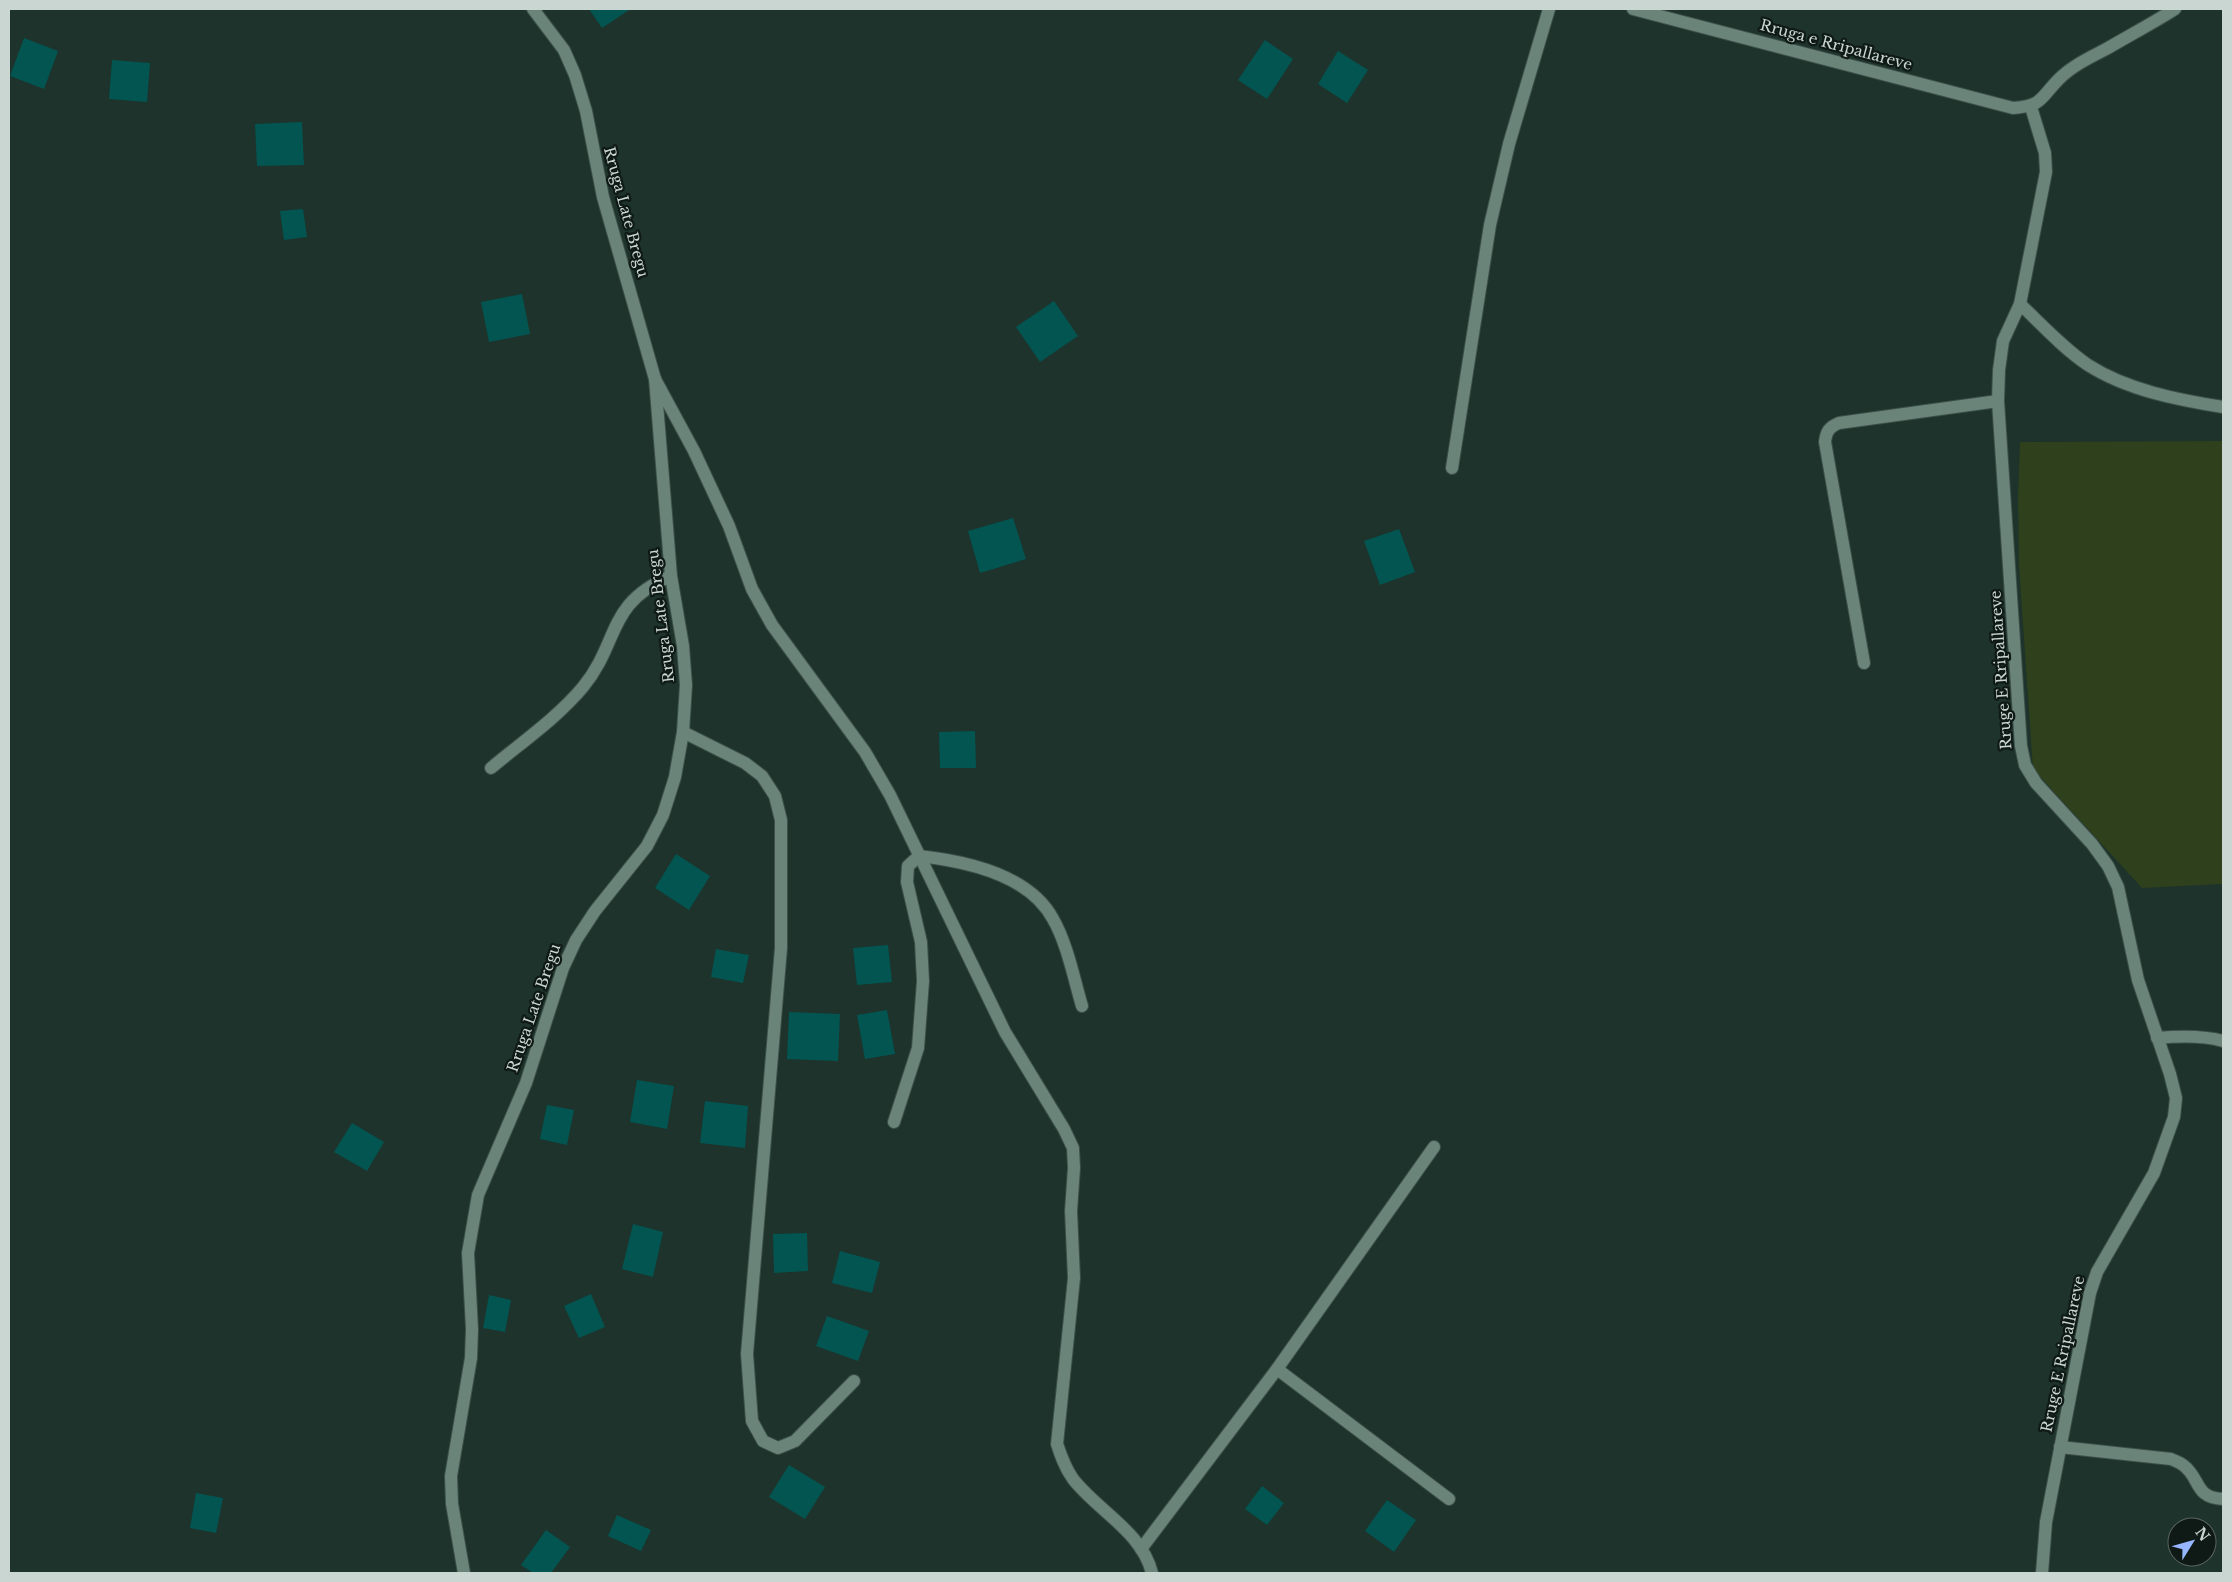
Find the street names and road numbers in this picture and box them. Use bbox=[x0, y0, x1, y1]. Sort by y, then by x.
street label: Rruga e Rripallareve bbox=[1758, 15, 1914, 74]
street label: Rruga Late Bregu bbox=[600, 145, 653, 279]
street label: Rruga Late Bregu bbox=[643, 548, 678, 684]
street label: Rruge E Rripallareve bbox=[1985, 590, 2016, 750]
street label: Rruga Late Bregu bbox=[503, 941, 564, 1074]
street label: Rruge E Rripallareve bbox=[2037, 1274, 2088, 1434]

